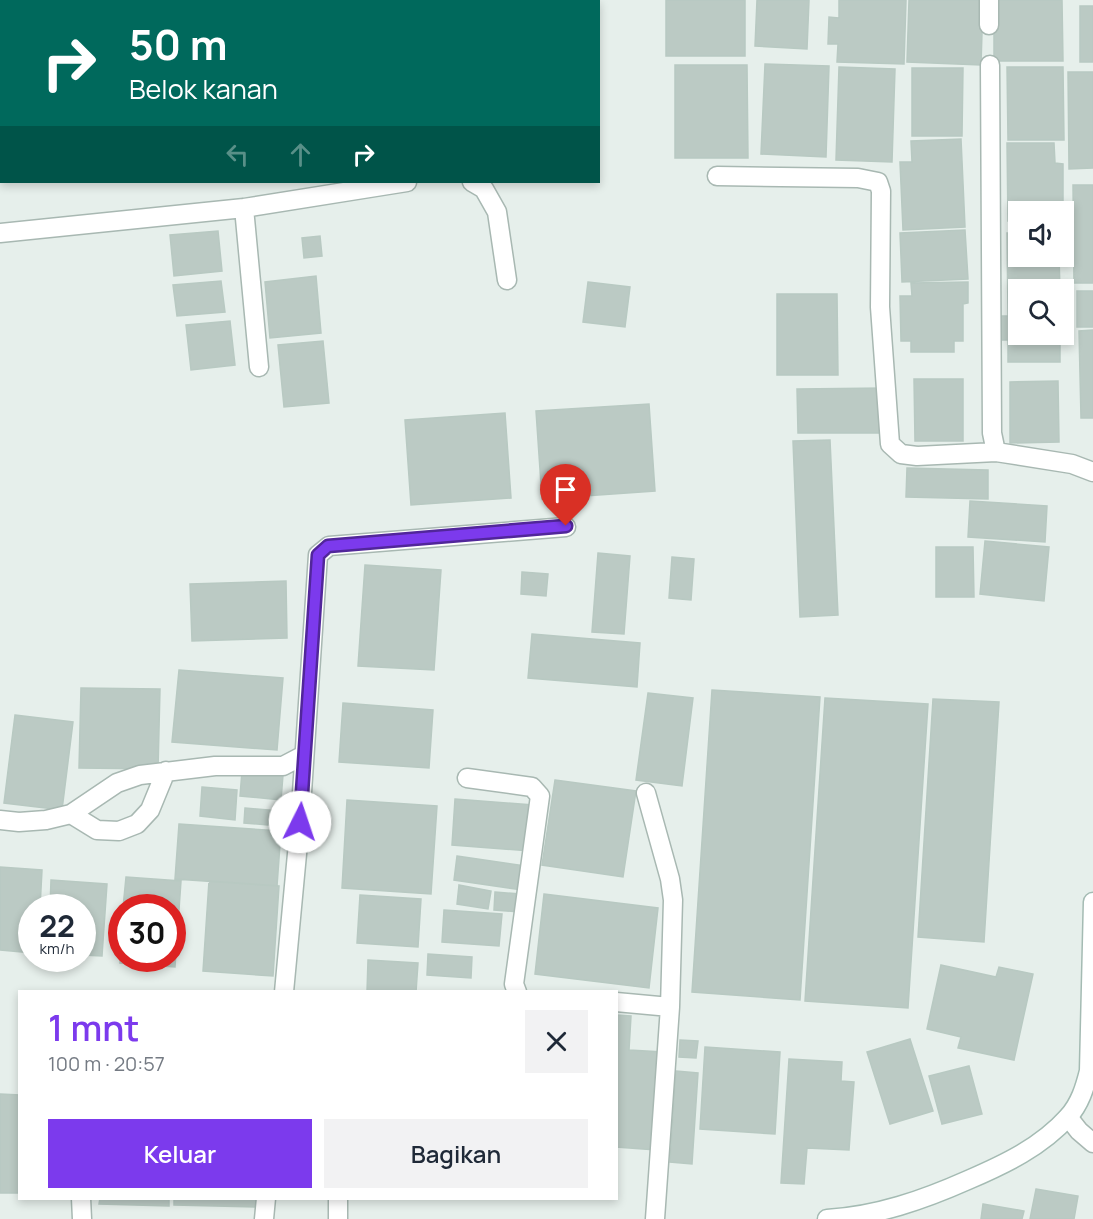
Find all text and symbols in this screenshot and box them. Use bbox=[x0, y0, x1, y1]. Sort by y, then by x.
text: 50 m bbox=[129, 15, 227, 73]
icon: right bbox=[30, 24, 108, 102]
text: Belok kanan bbox=[129, 70, 278, 107]
icon: left bbox=[221, 138, 254, 171]
icon: ahead bbox=[284, 138, 317, 171]
icon: right bbox=[347, 138, 380, 171]
map controls bbox=[1008, 201, 1074, 345]
button: sound bbox=[1008, 201, 1074, 267]
button: search bbox=[1008, 279, 1074, 345]
pin bbox=[540, 464, 591, 526]
icon: arrive bbox=[549, 473, 582, 506]
position arrow bbox=[268, 790, 332, 854]
speed limit sign: 30 bbox=[108, 894, 186, 972]
text: 22 bbox=[39, 905, 75, 946]
text: km/h bbox=[40, 938, 74, 959]
text: 1 mnt bbox=[48, 1003, 140, 1052]
button: close bbox=[525, 1010, 588, 1073]
text: 100 m · 20:57 bbox=[48, 1050, 165, 1077]
button: Keluar bbox=[48, 1119, 312, 1188]
button: Bagikan bbox=[324, 1119, 588, 1188]

